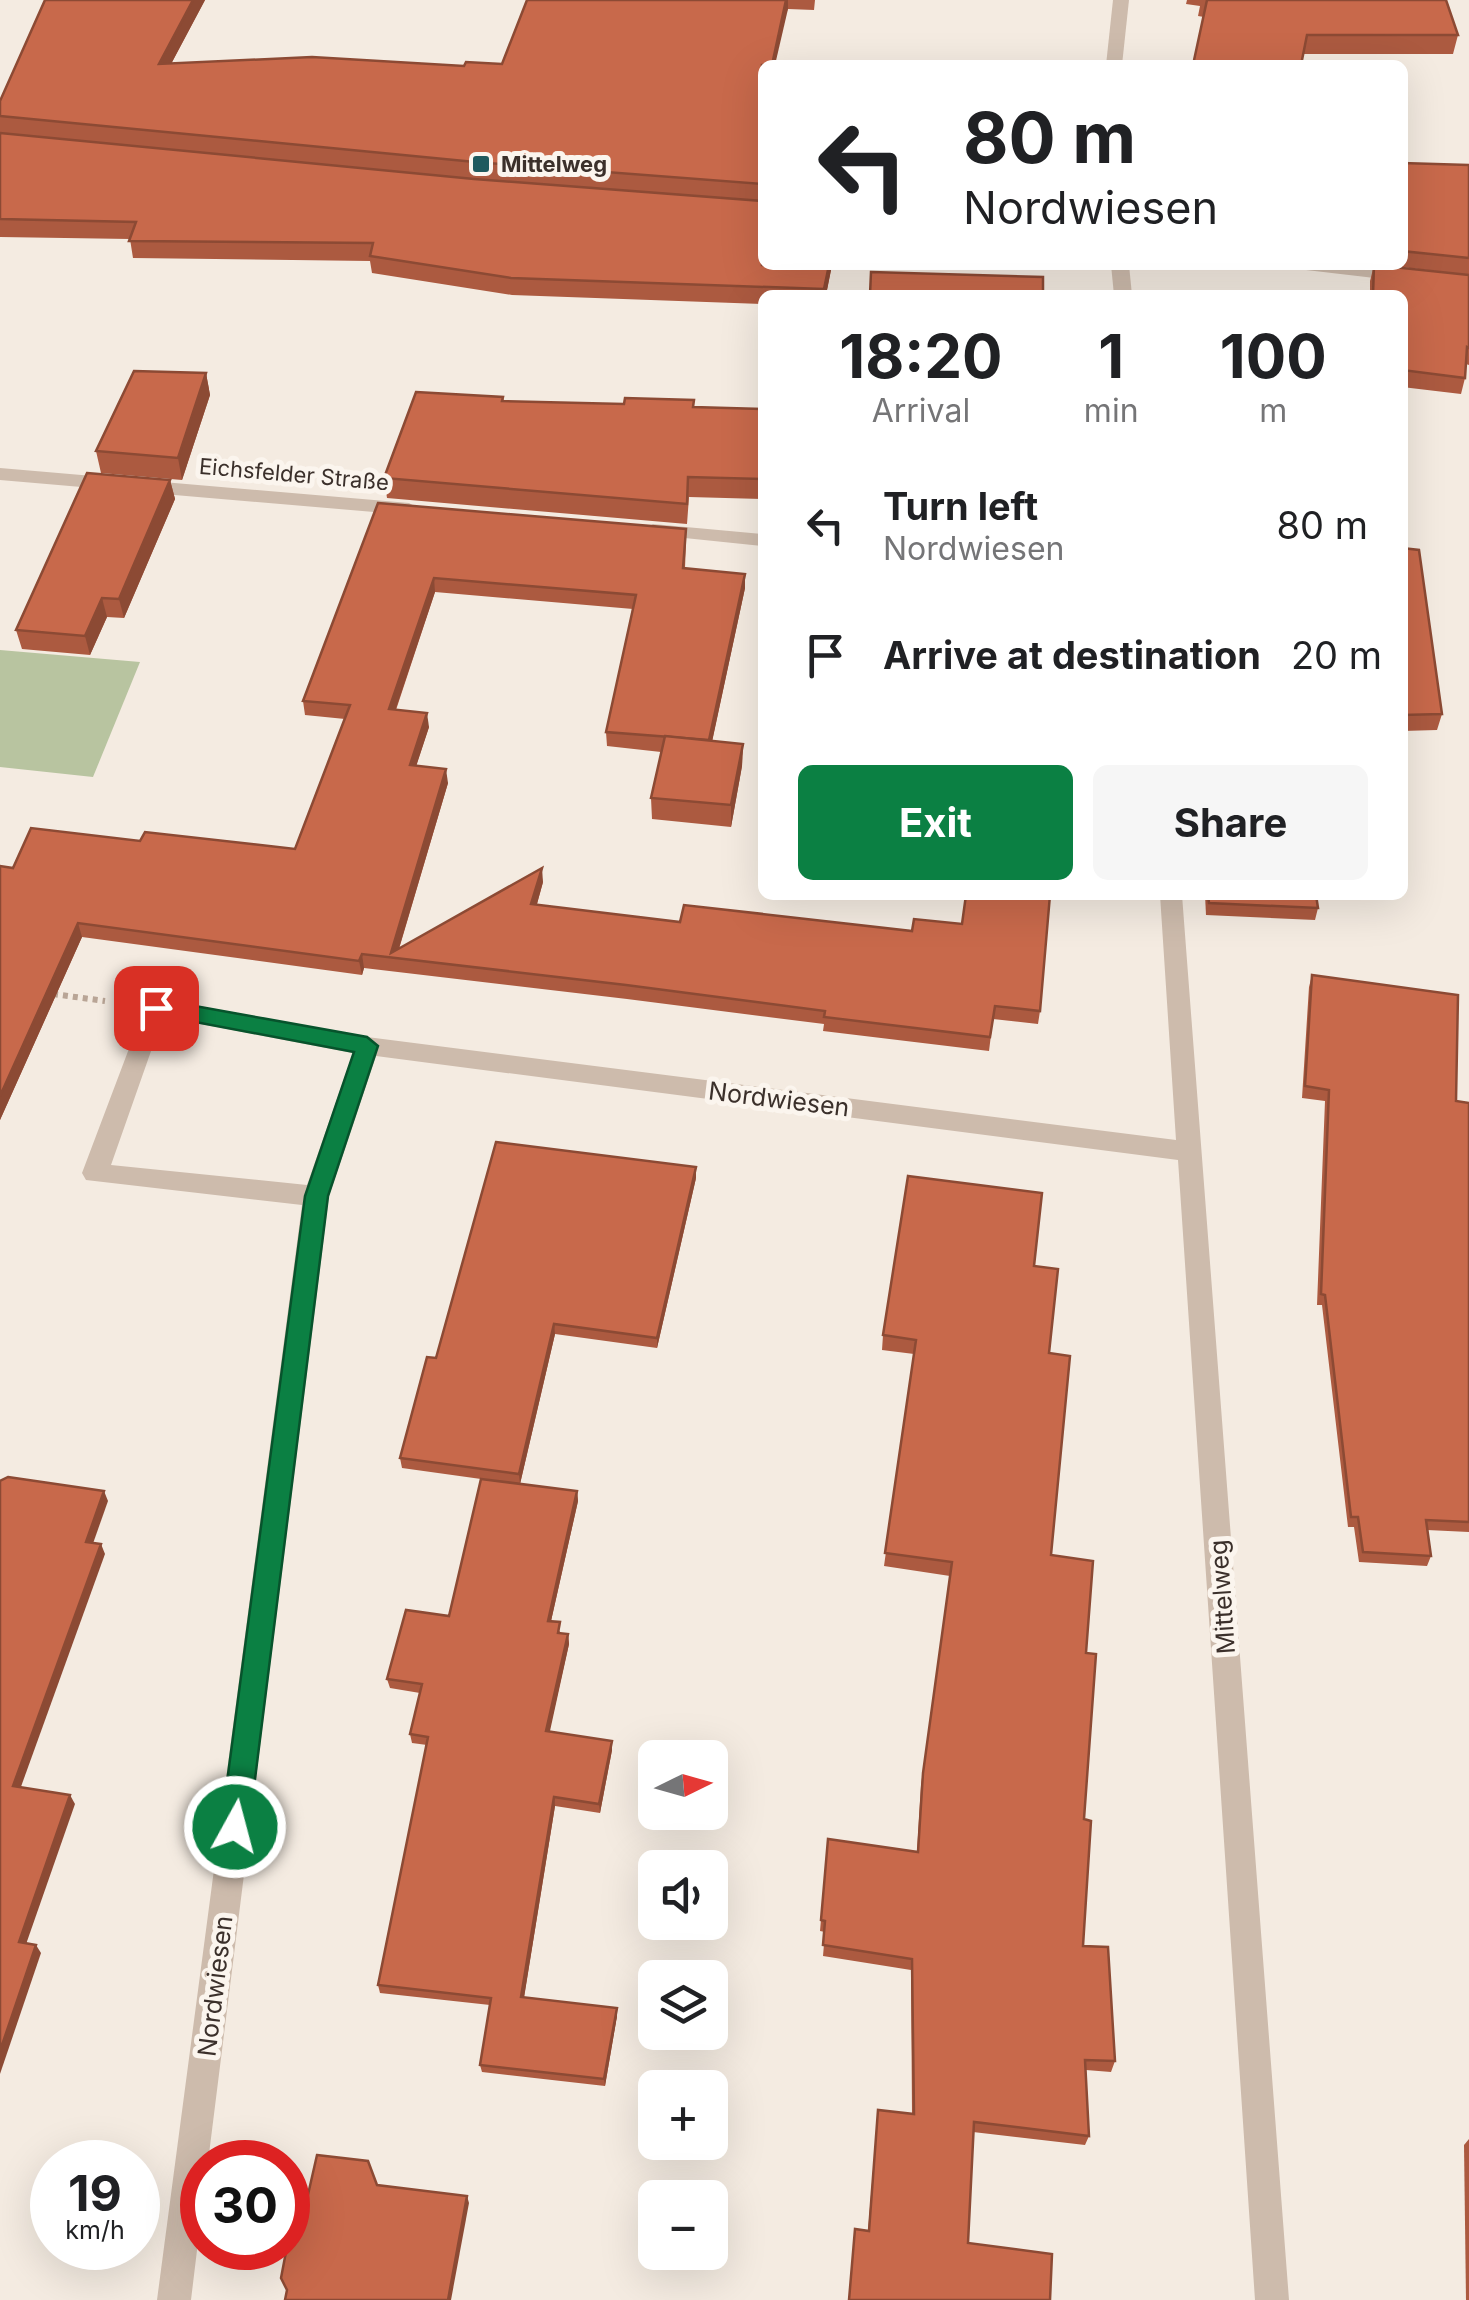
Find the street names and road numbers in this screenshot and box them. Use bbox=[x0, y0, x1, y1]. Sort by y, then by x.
street label: Eichsfelder Straße bbox=[198, 453, 390, 495]
street label: Nordwiesen bbox=[707, 1075, 851, 1123]
street label: Mittelweg bbox=[1203, 1539, 1241, 1655]
street label: Nordwiesen bbox=[191, 1914, 239, 2058]

